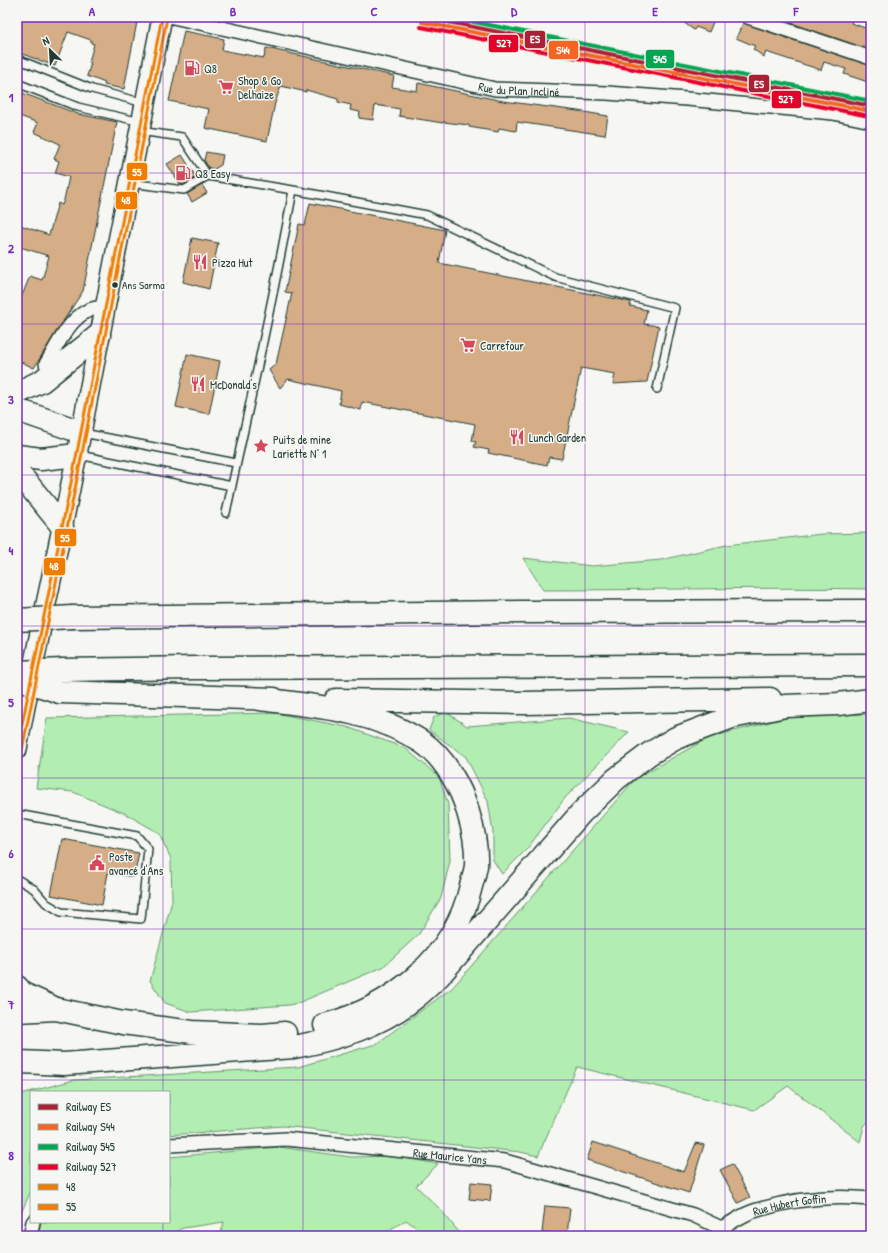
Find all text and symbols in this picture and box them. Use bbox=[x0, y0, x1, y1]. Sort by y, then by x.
text: A bbox=[89, 2, 96, 20]
text: B bbox=[230, 2, 237, 20]
text: C bbox=[370, 2, 378, 20]
text: D bbox=[511, 2, 518, 20]
text: E bbox=[652, 2, 658, 20]
text: F bbox=[793, 2, 800, 20]
north arrow bbox=[30, 30, 70, 70]
line badge: ES bbox=[524, 30, 546, 49]
text: ES bbox=[530, 32, 541, 46]
text: N bbox=[40, 33, 52, 49]
line badge: 527 bbox=[488, 34, 519, 53]
text: 527 bbox=[496, 36, 512, 50]
line badge: S44 bbox=[548, 40, 579, 60]
text: S44 bbox=[556, 43, 570, 57]
line badge: 545 bbox=[645, 49, 675, 69]
text: 545 bbox=[653, 52, 667, 66]
fuel station icon: Q8 bbox=[183, 59, 201, 77]
place label: Q8 bbox=[204, 60, 217, 77]
place label: Shop & Go Delhaize bbox=[238, 72, 281, 103]
line badge: ES bbox=[748, 74, 770, 93]
street label: Rue du Plan Incliné bbox=[477, 77, 560, 100]
text: ES bbox=[754, 77, 765, 91]
supermarket icon: Shop & Go Delhaize bbox=[217, 78, 235, 96]
text: 1 bbox=[9, 88, 14, 106]
line badge: 527 bbox=[771, 90, 802, 109]
text: 527 bbox=[778, 92, 794, 106]
line badge: 55 bbox=[126, 162, 148, 181]
fuel station icon: Q8 Easy bbox=[174, 164, 192, 182]
text: 55 bbox=[132, 165, 142, 179]
place label: Q8 Easy bbox=[195, 165, 231, 182]
line badge: 48 bbox=[115, 191, 138, 210]
text: 48 bbox=[122, 193, 131, 207]
text: 2 bbox=[8, 239, 15, 257]
restaurant icon: Pizza Hut bbox=[191, 253, 209, 271]
place label: Pizza Hut bbox=[212, 254, 254, 271]
place label: Ans Sarma bbox=[122, 278, 165, 292]
marker: Ans Sarma bbox=[110, 280, 120, 290]
supermarket icon: Carrefour bbox=[459, 336, 477, 354]
place label: Carrefour bbox=[480, 337, 524, 354]
restaurant icon: McDonald's bbox=[189, 375, 207, 393]
place label: McDonald's bbox=[210, 376, 257, 393]
text: 3 bbox=[8, 390, 14, 408]
restaurant icon: Lunch Garden bbox=[508, 428, 526, 446]
place label: Lunch Garden bbox=[529, 429, 586, 446]
place label: Puits de mine Lariette N° 1 bbox=[273, 431, 331, 462]
place icon: Puits de mine Lariette N° 1 bbox=[252, 437, 270, 455]
line badge: 55 bbox=[54, 528, 77, 547]
text: 55 bbox=[60, 531, 70, 545]
text: 4 bbox=[9, 541, 14, 559]
line badge: 48 bbox=[43, 557, 66, 576]
text: 48 bbox=[50, 559, 59, 573]
text: 5 bbox=[8, 693, 14, 711]
text: 6 bbox=[8, 844, 14, 862]
place label: Poste avancé d'Ans bbox=[109, 848, 164, 879]
public building icon: Poste avancé d'Ans bbox=[88, 854, 106, 872]
text: 7 bbox=[7, 995, 15, 1013]
legend bbox=[30, 1091, 170, 1223]
text: Railway ES bbox=[66, 1098, 111, 1115]
text: Railway S44 bbox=[66, 1118, 115, 1135]
text: Railway 545 bbox=[66, 1138, 115, 1155]
street label: Rue Maurice Yans bbox=[412, 1143, 488, 1168]
text: 8 bbox=[8, 1146, 14, 1164]
text: Railway 527 bbox=[66, 1158, 117, 1175]
text: 48 bbox=[66, 1178, 76, 1195]
street label: Rue Hubert Goffin bbox=[751, 1189, 827, 1219]
text: 55 bbox=[66, 1198, 76, 1215]

